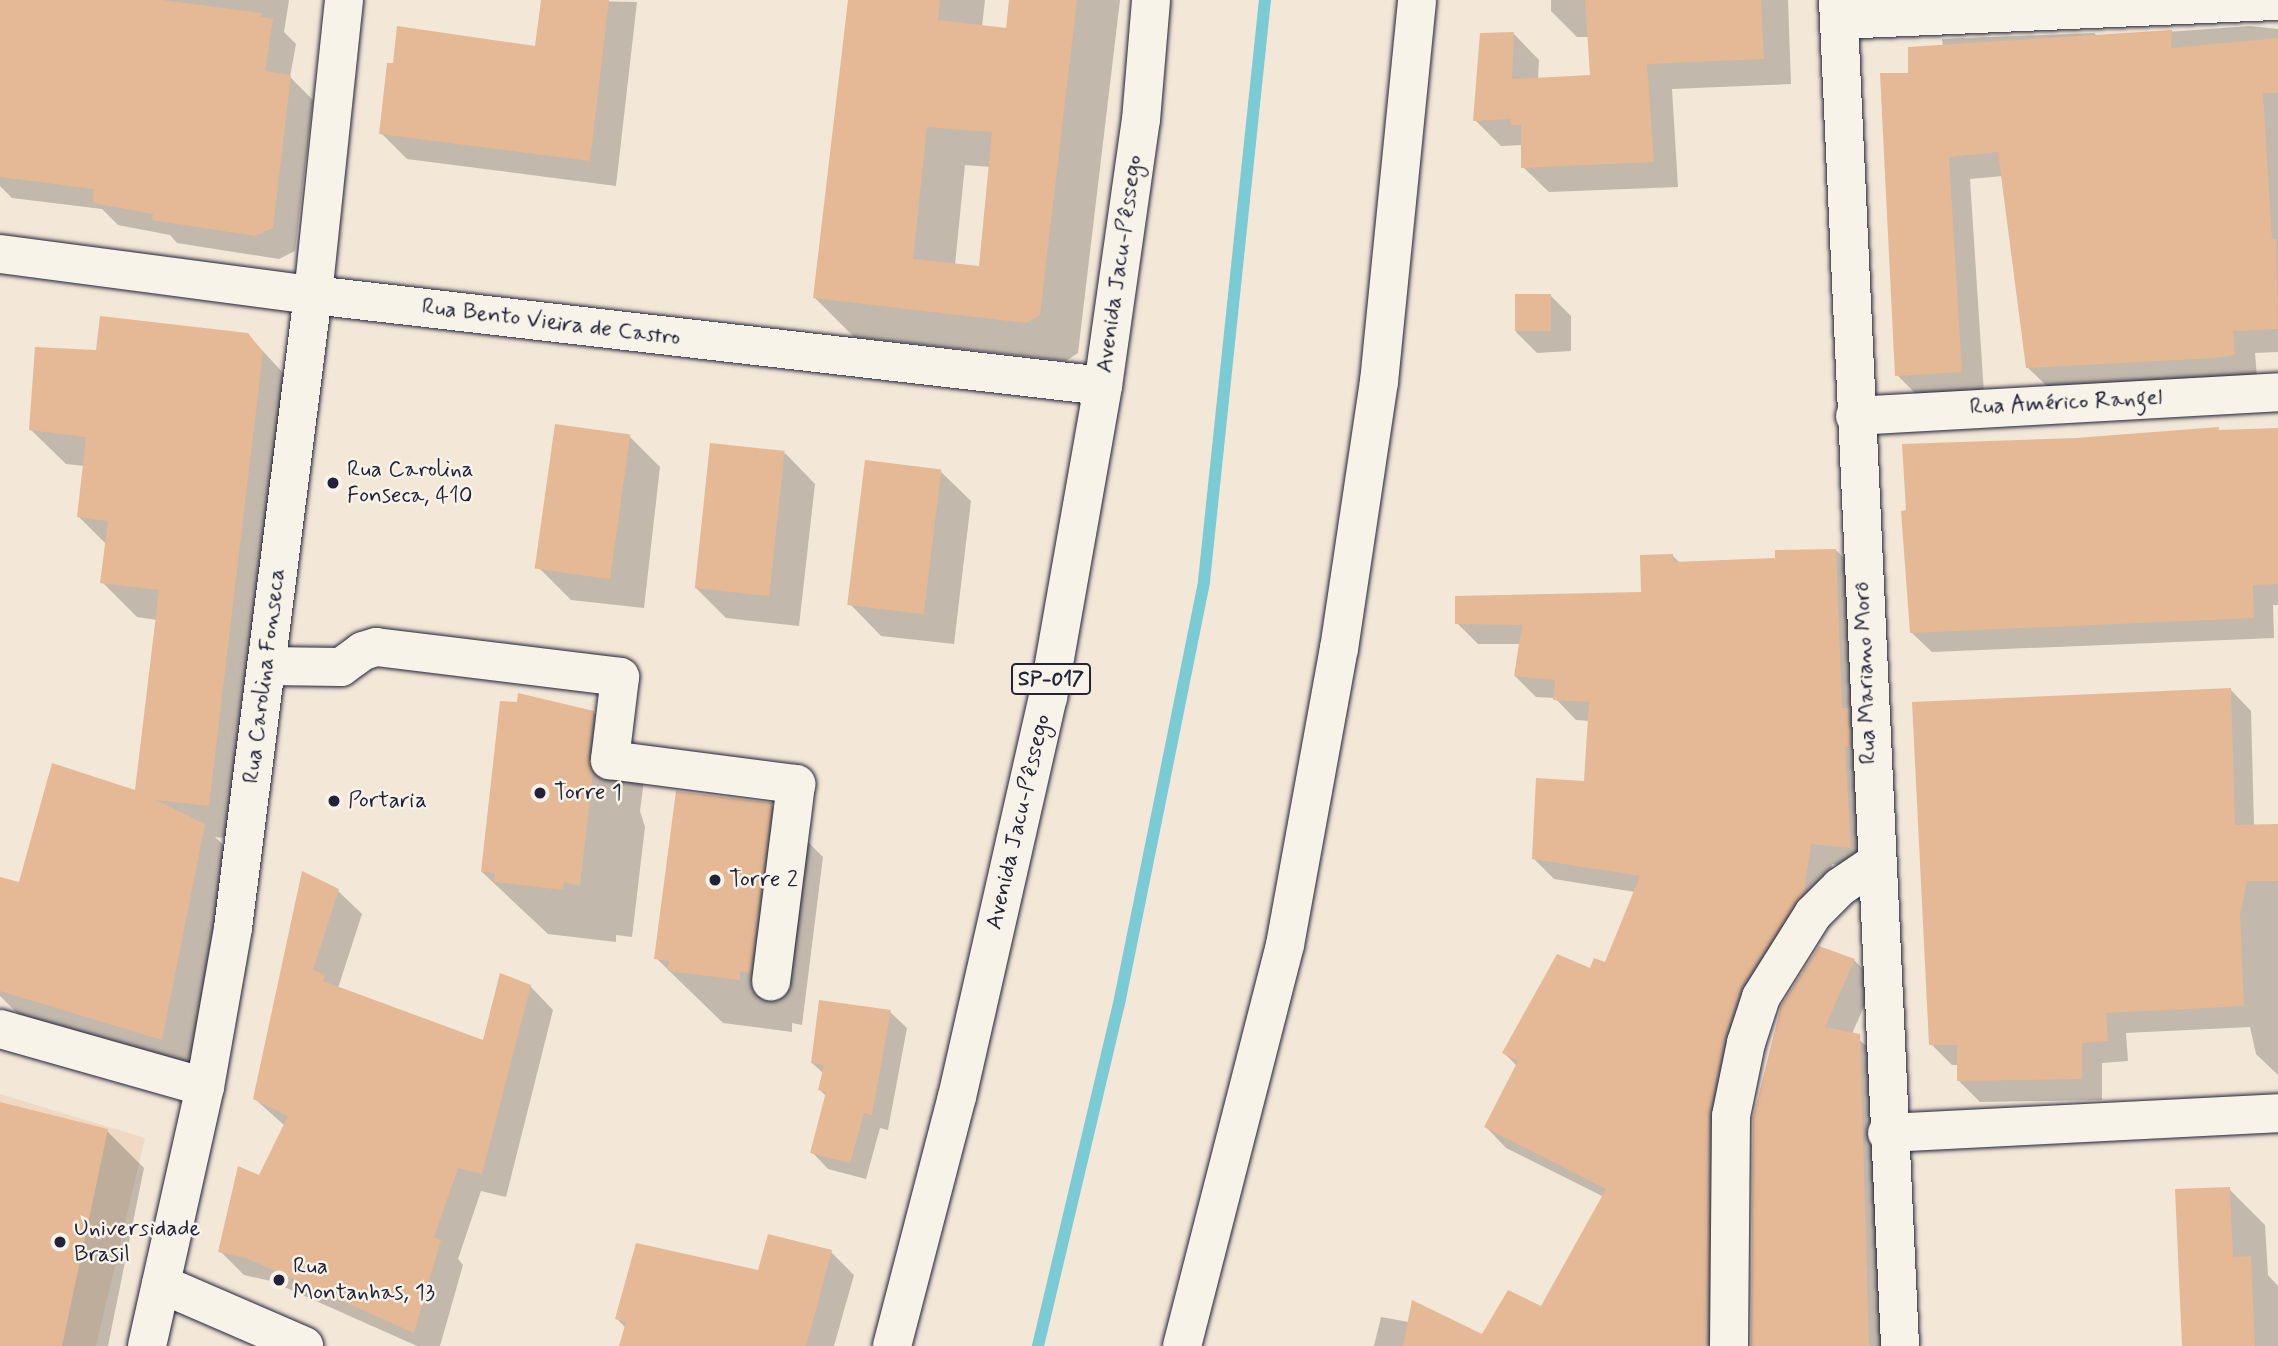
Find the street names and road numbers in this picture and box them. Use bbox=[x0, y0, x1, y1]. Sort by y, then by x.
street label: Avenida Jacu-Pêssego bbox=[1091, 155, 1149, 373]
street label: Rua Bento Vieira de Castro bbox=[421, 294, 681, 352]
street label: Rua Américo Rangel bbox=[1970, 384, 2162, 422]
street label: Rua Carolina Fonseca bbox=[239, 571, 291, 781]
street label: Rua Mariano Morô bbox=[1849, 580, 1883, 766]
road number: SP-017 bbox=[1011, 662, 1091, 696]
street label: Avenida Jacu-Pêssego bbox=[981, 714, 1057, 930]

